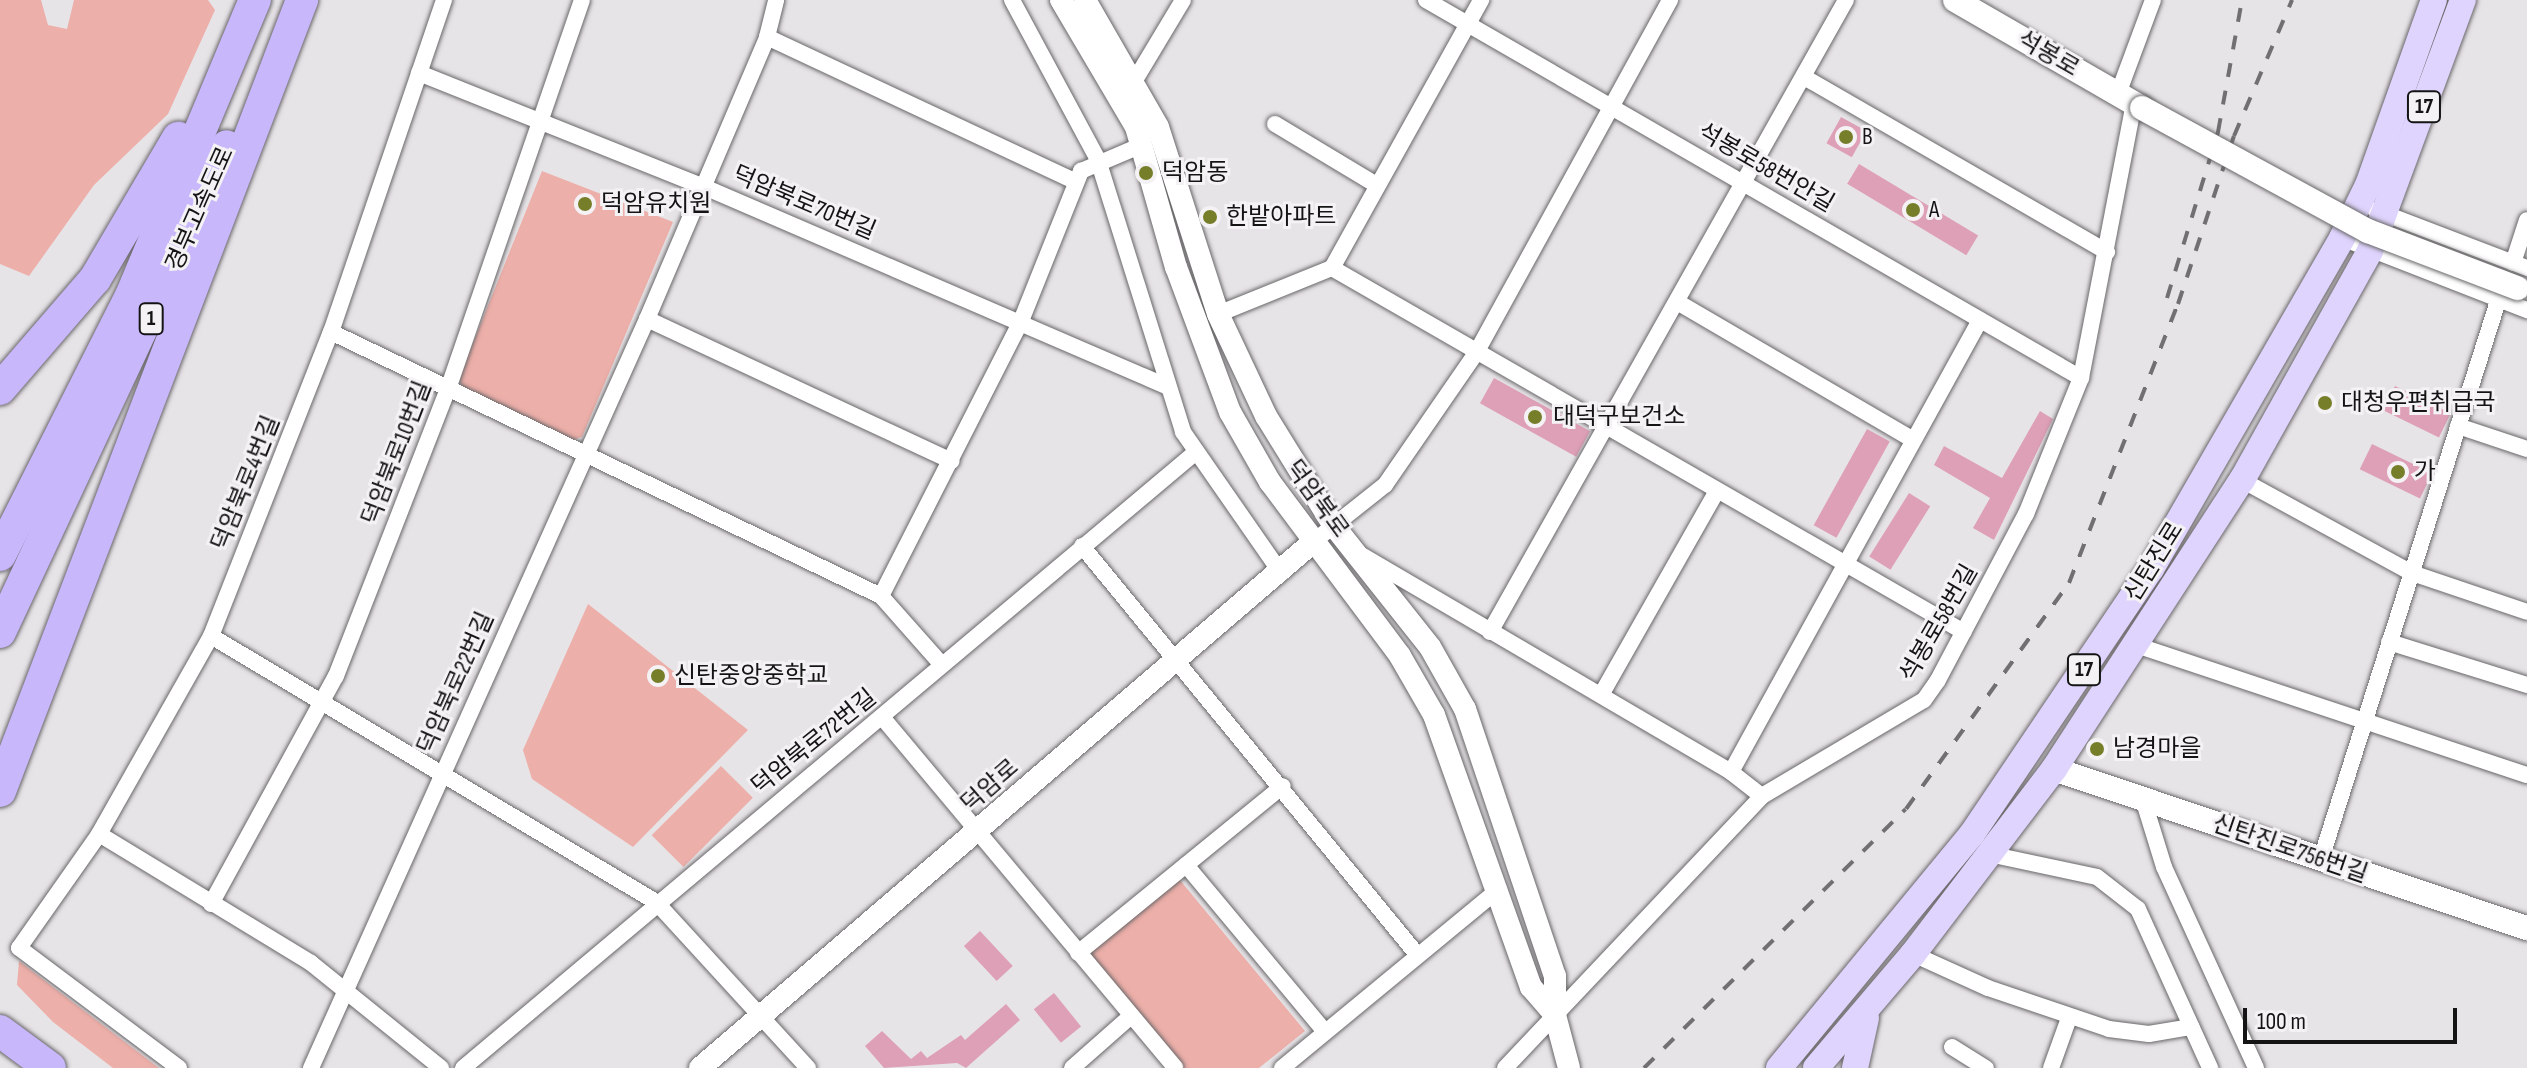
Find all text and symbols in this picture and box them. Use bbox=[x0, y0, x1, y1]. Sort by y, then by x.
street label: 석봉로 bbox=[2012, 25, 2084, 83]
road number: 17 bbox=[2406, 89, 2442, 125]
street label: 석봉로58번안길 bbox=[1693, 117, 1839, 219]
place label: B bbox=[1862, 123, 1873, 151]
marker: B bbox=[1837, 128, 1855, 146]
street label: 경부고속도로 bbox=[160, 143, 240, 275]
place label: 덕암동 bbox=[1162, 159, 1228, 187]
street label: 덕암북로70번길 bbox=[728, 160, 880, 246]
marker: 덕암동 bbox=[1137, 164, 1155, 182]
place label: 덕암유치원 bbox=[601, 190, 711, 218]
marker: 덕암유치원 bbox=[576, 195, 594, 213]
place label: A bbox=[1929, 196, 1939, 224]
marker: A bbox=[1904, 201, 1922, 219]
place label: 한밭아파트 bbox=[1226, 203, 1336, 231]
marker: 한밭아파트 bbox=[1201, 208, 1219, 226]
road number: 1 bbox=[137, 301, 165, 337]
street label: 덕암북로10번길 bbox=[356, 377, 438, 529]
place label: 대청우편취급국 bbox=[2341, 389, 2496, 417]
marker: 대청우편취급국 bbox=[2316, 394, 2334, 412]
place label: 대덕구보건소 bbox=[1553, 403, 1685, 431]
marker: 대덕구보건소 bbox=[1524, 406, 1546, 428]
street label: 덕암북로4번길 bbox=[206, 412, 286, 554]
street label: 덕암북로 bbox=[1279, 455, 1355, 543]
place label: 가 bbox=[2414, 458, 2436, 486]
marker: 가 bbox=[2389, 463, 2407, 481]
street label: 신탄진로 bbox=[2118, 517, 2190, 607]
street label: 석봉로58번길 bbox=[1894, 559, 1984, 687]
street label: 덕암북로22번길 bbox=[412, 608, 500, 758]
road number: 17 bbox=[2066, 652, 2102, 688]
place label: 신탄중앙중학교 bbox=[674, 662, 829, 690]
marker: 신탄중앙중학교 bbox=[649, 667, 667, 685]
street label: 덕암북로72번길 bbox=[746, 683, 882, 801]
place label: 남경마을 bbox=[2113, 735, 2201, 763]
marker: 남경마을 bbox=[2088, 740, 2106, 758]
street label: 덕암로 bbox=[956, 753, 1024, 819]
street label: 신탄진로756번길 bbox=[2209, 809, 2371, 889]
scale bar bbox=[2247, 992, 2461, 1042]
text: 100 m bbox=[2257, 1007, 2306, 1036]

